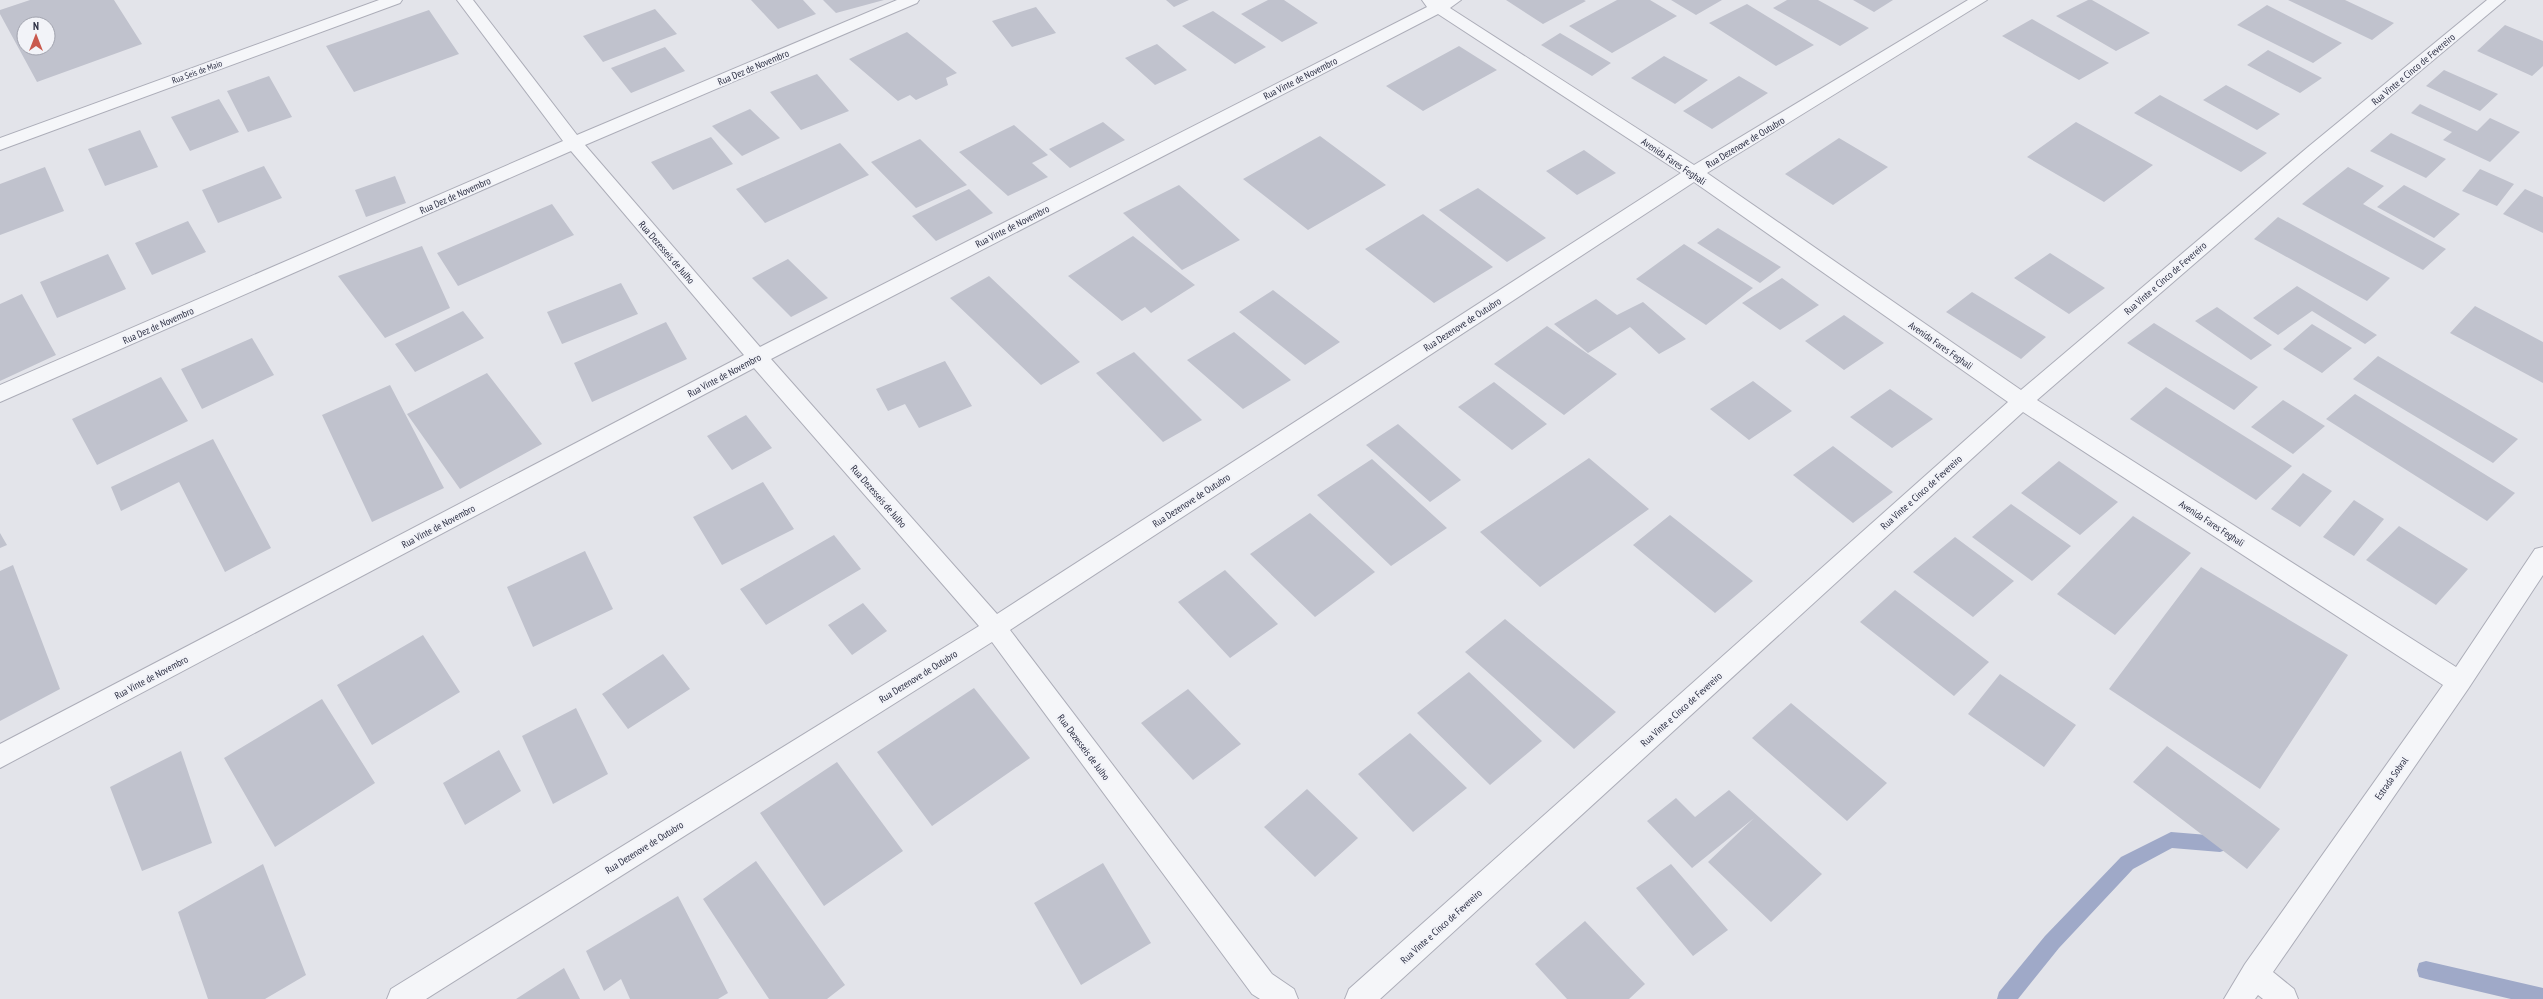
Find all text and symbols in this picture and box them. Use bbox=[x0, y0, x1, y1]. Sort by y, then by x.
north arrow bbox=[16, 16, 56, 56]
text: N bbox=[33, 19, 39, 33]
street label: Rua Vinte e Cinco de Fevereiro bbox=[2369, 31, 2458, 108]
street label: Rua Dez de Novembro bbox=[716, 47, 791, 88]
street label: Rua Vinte de Novembro bbox=[1261, 54, 1339, 103]
street label: Rua Seis de Maio bbox=[170, 57, 224, 86]
street label: Rua Dezenove de Outubro bbox=[1703, 114, 1787, 171]
street label: Avenida Fares Feghali bbox=[1639, 135, 1709, 188]
street label: Rua Dez de Novembro bbox=[418, 174, 493, 217]
street label: Rua Vinte de Novembro bbox=[973, 202, 1051, 251]
street label: Rua Dezesseis de Julho bbox=[636, 218, 697, 286]
street label: Rua Vinte e Cinco de Fevereiro bbox=[2121, 239, 2209, 318]
street label: Rua Dezenove de Outubro bbox=[1421, 295, 1503, 354]
street label: Rua Dez de Novembro bbox=[121, 304, 196, 347]
street label: Avenida Fares Feghali bbox=[1906, 318, 1975, 372]
street label: Rua Vinte de Novembro bbox=[685, 351, 763, 400]
street label: Rua Vinte e Cinco de Fevereiro bbox=[1878, 452, 1965, 532]
street label: Rua Dezesseis de Julho bbox=[848, 462, 909, 530]
street label: Rua Dezenove de Outubro bbox=[1150, 471, 1232, 530]
street label: Avenida Fares Feghali bbox=[2177, 497, 2247, 549]
street label: Rua Vinte de Novembro bbox=[399, 502, 477, 551]
street label: Rua Dezenove de Outubro bbox=[877, 647, 960, 706]
street label: Rua Vinte de Novembro bbox=[112, 653, 190, 702]
street label: Rua Vinte e Cinco de Fevereiro bbox=[1638, 669, 1725, 749]
street label: Rua Dezesseis de Julho bbox=[1055, 712, 1113, 783]
street label: Estrada Sobral bbox=[2372, 754, 2411, 802]
street label: Rua Dezenove de Outubro bbox=[603, 818, 686, 877]
street label: Rua Vinte e Cinco de Fevereiro bbox=[1398, 886, 1485, 966]

